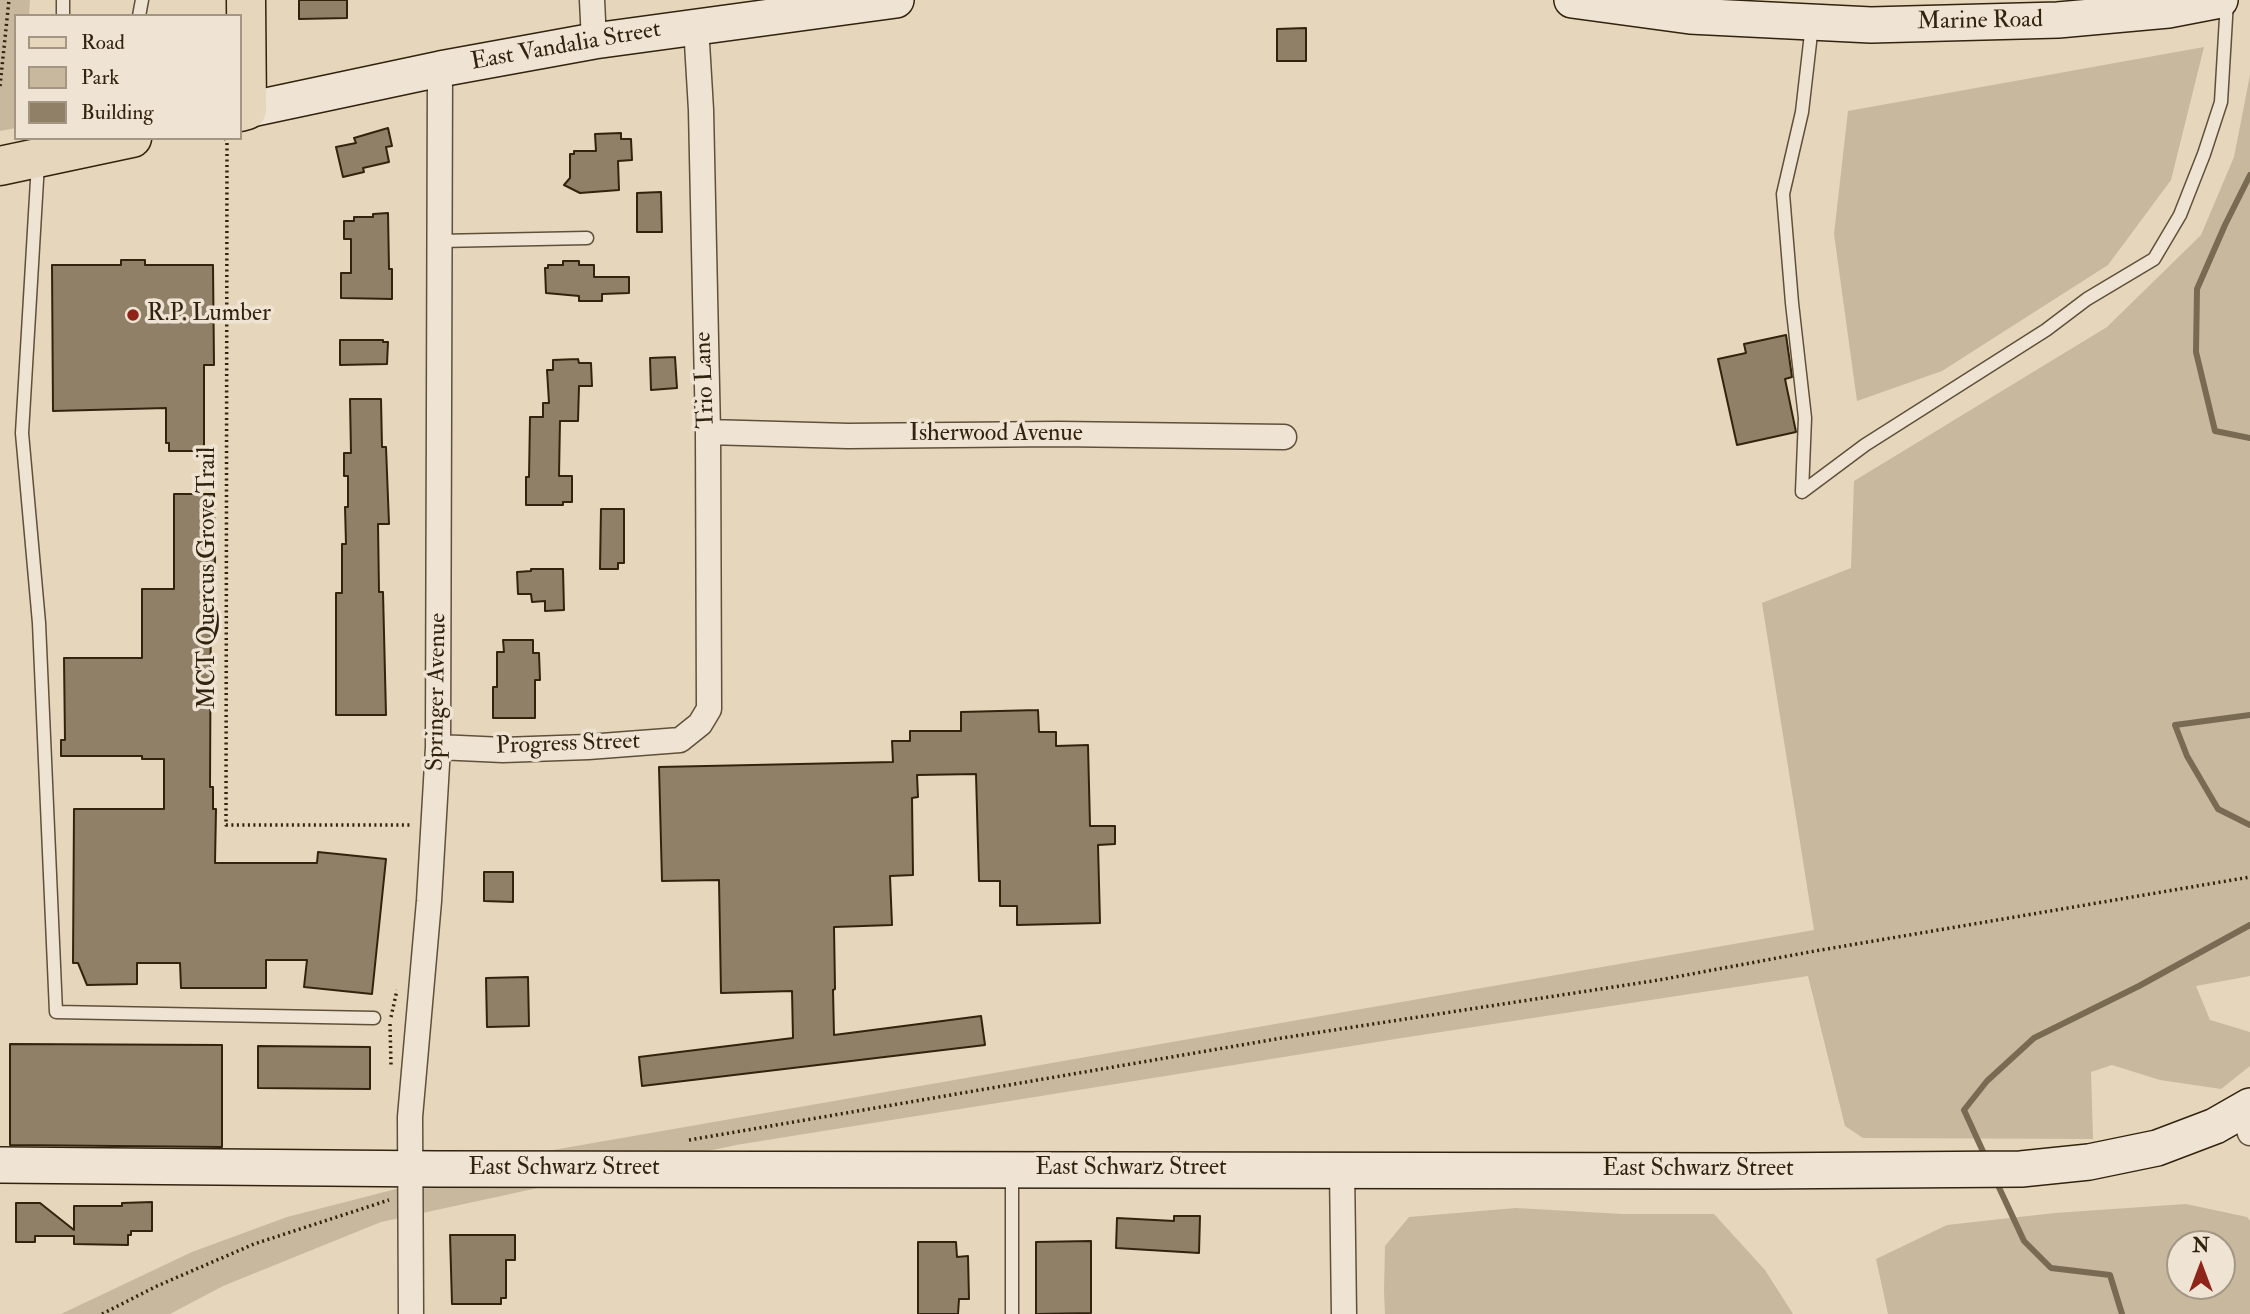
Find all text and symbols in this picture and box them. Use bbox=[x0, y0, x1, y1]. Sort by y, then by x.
street label: Marine Road bbox=[1917, 7, 2043, 37]
legend bbox=[14, 14, 242, 140]
street label: East Vandalia Street bbox=[469, 16, 663, 78]
text: Road bbox=[81, 29, 125, 56]
text: Park bbox=[81, 64, 119, 91]
text: Building bbox=[81, 99, 154, 126]
place label: R.P. Lumber bbox=[147, 301, 271, 329]
marker: R.P. Lumber bbox=[125, 307, 141, 323]
street label: Trio Lane bbox=[690, 331, 722, 429]
street label: Isherwood Avenue bbox=[909, 421, 1083, 449]
street label: MCT Quercus Grove Trail bbox=[195, 447, 223, 709]
street label: Springer Avenue bbox=[422, 613, 454, 771]
street label: Progress Street bbox=[495, 728, 641, 762]
street label: East Schwarz Street bbox=[468, 1155, 660, 1183]
street label: East Schwarz Street bbox=[1035, 1155, 1227, 1183]
street label: East Schwarz Street bbox=[1602, 1156, 1794, 1184]
north arrow bbox=[2166, 1230, 2236, 1300]
text: N bbox=[2192, 1234, 2210, 1258]

